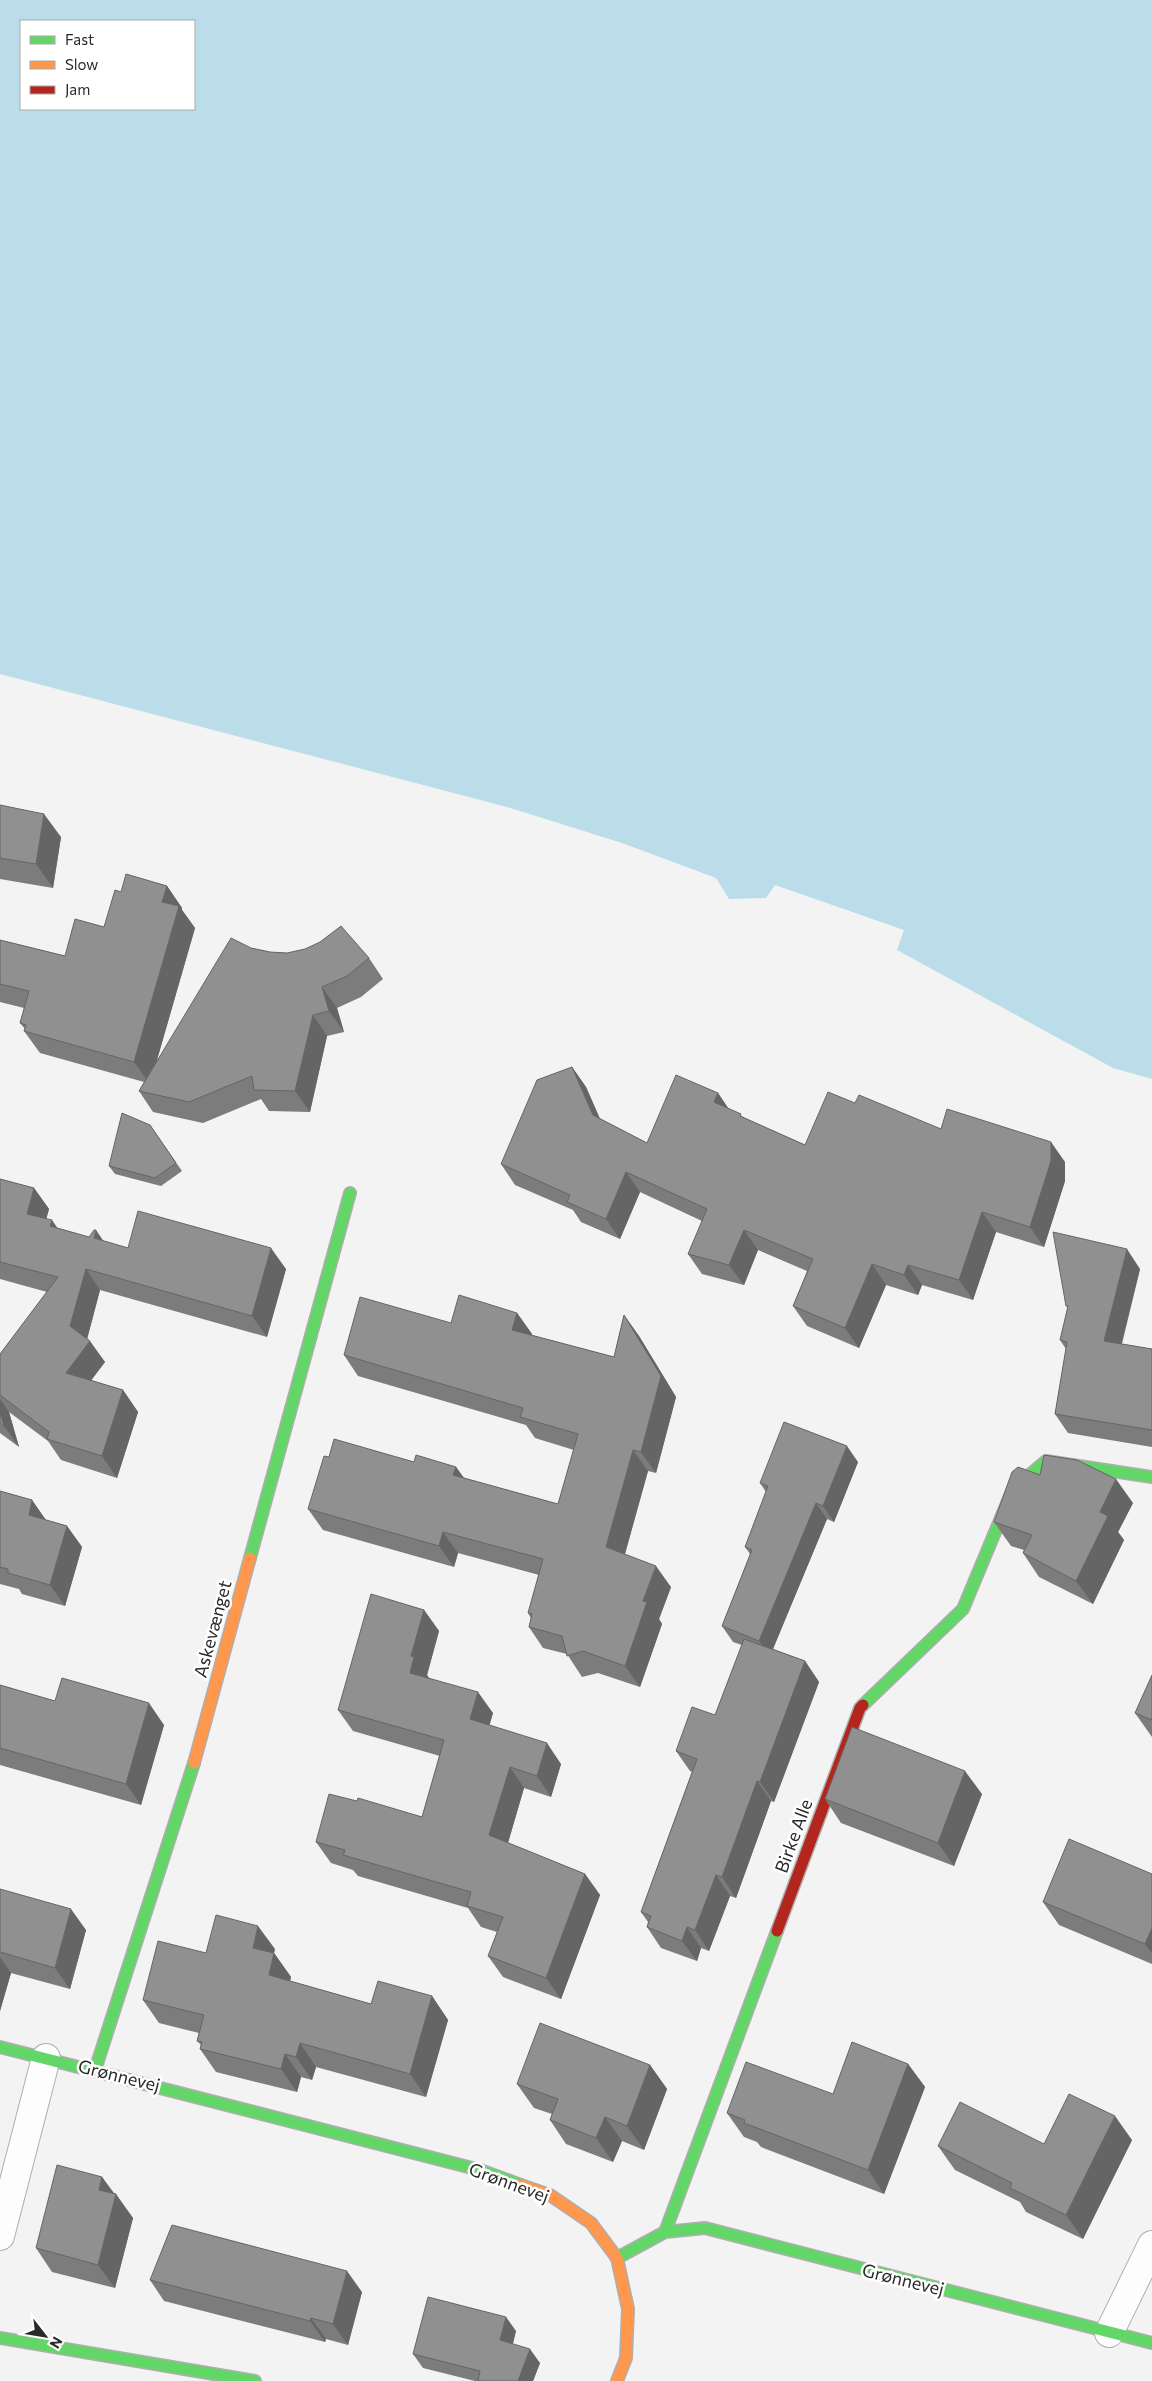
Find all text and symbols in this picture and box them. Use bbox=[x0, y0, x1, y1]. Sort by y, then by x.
legend bbox=[20, 20, 195, 110]
text: Fast bbox=[65, 30, 94, 48]
text: Slow bbox=[65, 55, 98, 73]
text: Jam bbox=[65, 80, 90, 98]
street label: Askevænget bbox=[189, 1578, 236, 1680]
street label: Birke Alle bbox=[770, 1796, 817, 1876]
street label: Grønnevej bbox=[76, 2054, 163, 2096]
street label: Grønnevej bbox=[466, 2157, 552, 2207]
street label: Grønnevej bbox=[860, 2258, 947, 2300]
north arrow bbox=[20, 2311, 70, 2361]
text: N bbox=[47, 2334, 67, 2352]

